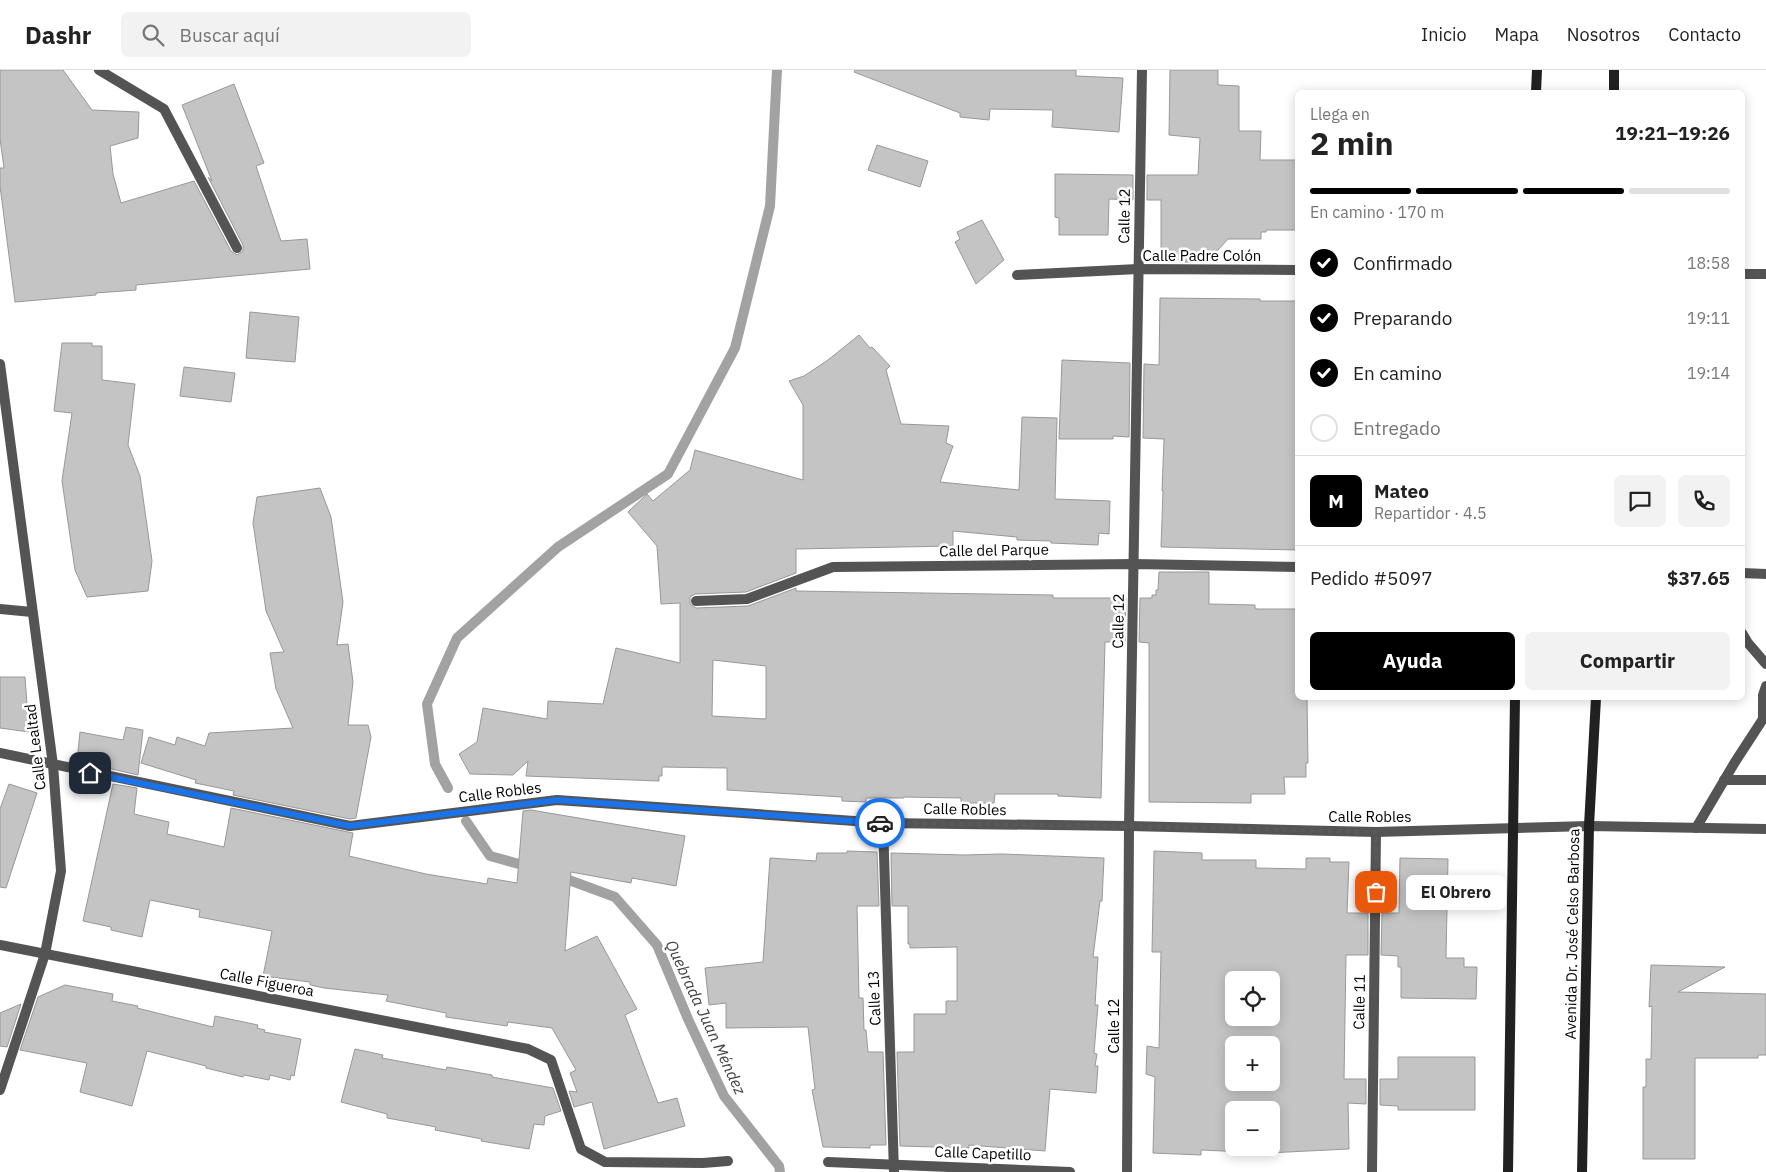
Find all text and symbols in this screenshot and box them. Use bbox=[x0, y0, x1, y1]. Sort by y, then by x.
search box bbox=[121, 12, 471, 57]
text: Dashr bbox=[25, 19, 91, 51]
icon: search bbox=[139, 21, 167, 49]
text: Buscar aquí bbox=[179, 23, 280, 47]
text: Inicio bbox=[1421, 23, 1467, 46]
text: Mapa bbox=[1495, 23, 1539, 46]
text: Nosotros bbox=[1567, 23, 1640, 46]
text: Contacto bbox=[1668, 23, 1741, 46]
text: Llega en bbox=[1310, 104, 1370, 124]
text: 19:21–19:26 bbox=[1615, 121, 1730, 145]
text: 2 min bbox=[1310, 122, 1394, 164]
street label: Calle 12 bbox=[1114, 188, 1134, 244]
text: En camino · 170 m bbox=[1310, 202, 1444, 222]
street label: Calle Padre Colón bbox=[1143, 246, 1261, 265]
icon: check bbox=[1310, 249, 1338, 277]
text: Confirmado bbox=[1353, 251, 1452, 275]
text: 18:58 bbox=[1687, 253, 1730, 273]
icon: check bbox=[1310, 304, 1338, 332]
text: Preparando bbox=[1353, 306, 1452, 330]
text: 19:11 bbox=[1687, 308, 1730, 328]
icon: check bbox=[1310, 359, 1338, 387]
text: En camino bbox=[1353, 361, 1442, 385]
text: 19:14 bbox=[1687, 363, 1730, 383]
text: Entregado bbox=[1353, 416, 1441, 440]
button: chat bbox=[1614, 475, 1666, 527]
button: phone bbox=[1678, 475, 1730, 527]
text: Mateo bbox=[1374, 479, 1429, 503]
text: M bbox=[1328, 489, 1344, 513]
text: Repartidor · 4.5 bbox=[1374, 503, 1487, 523]
street label: Calle del Parque bbox=[939, 540, 1049, 560]
text: Pedido #5097 bbox=[1310, 566, 1433, 590]
text: $37.65 bbox=[1667, 566, 1730, 590]
street label: Calle 12 bbox=[1108, 593, 1128, 649]
button: Ayuda bbox=[1310, 632, 1515, 690]
button: Compartir bbox=[1525, 632, 1730, 690]
street label: Calle Lealtad bbox=[20, 703, 50, 791]
pin bbox=[69, 752, 111, 794]
icon: home bbox=[76, 759, 104, 787]
street label: Calle Robles bbox=[458, 777, 542, 807]
courier bbox=[855, 798, 905, 848]
street label: Calle Robles bbox=[923, 799, 1007, 819]
street label: Calle Robles bbox=[1328, 807, 1412, 826]
icon: car bbox=[866, 809, 894, 837]
street label: Avenida Dr. José Celso Barbosa bbox=[1561, 828, 1583, 1040]
pin bbox=[1355, 871, 1397, 913]
callout: El Obrero bbox=[1406, 874, 1506, 910]
icon: bag bbox=[1362, 878, 1390, 906]
text: El Obrero bbox=[1421, 882, 1491, 902]
water label: Quebrada Juan Méndez bbox=[661, 937, 751, 1098]
street label: Calle Figueroa bbox=[218, 964, 316, 1000]
street label: Calle 13 bbox=[864, 970, 884, 1026]
map controls bbox=[1225, 971, 1280, 1156]
button: locate bbox=[1225, 971, 1280, 1026]
street label: Calle 11 bbox=[1349, 974, 1369, 1030]
street label: Calle 12 bbox=[1104, 998, 1123, 1054]
button: + bbox=[1225, 1036, 1280, 1091]
button: − bbox=[1225, 1101, 1280, 1156]
street label: Calle Capetillo bbox=[934, 1142, 1032, 1164]

